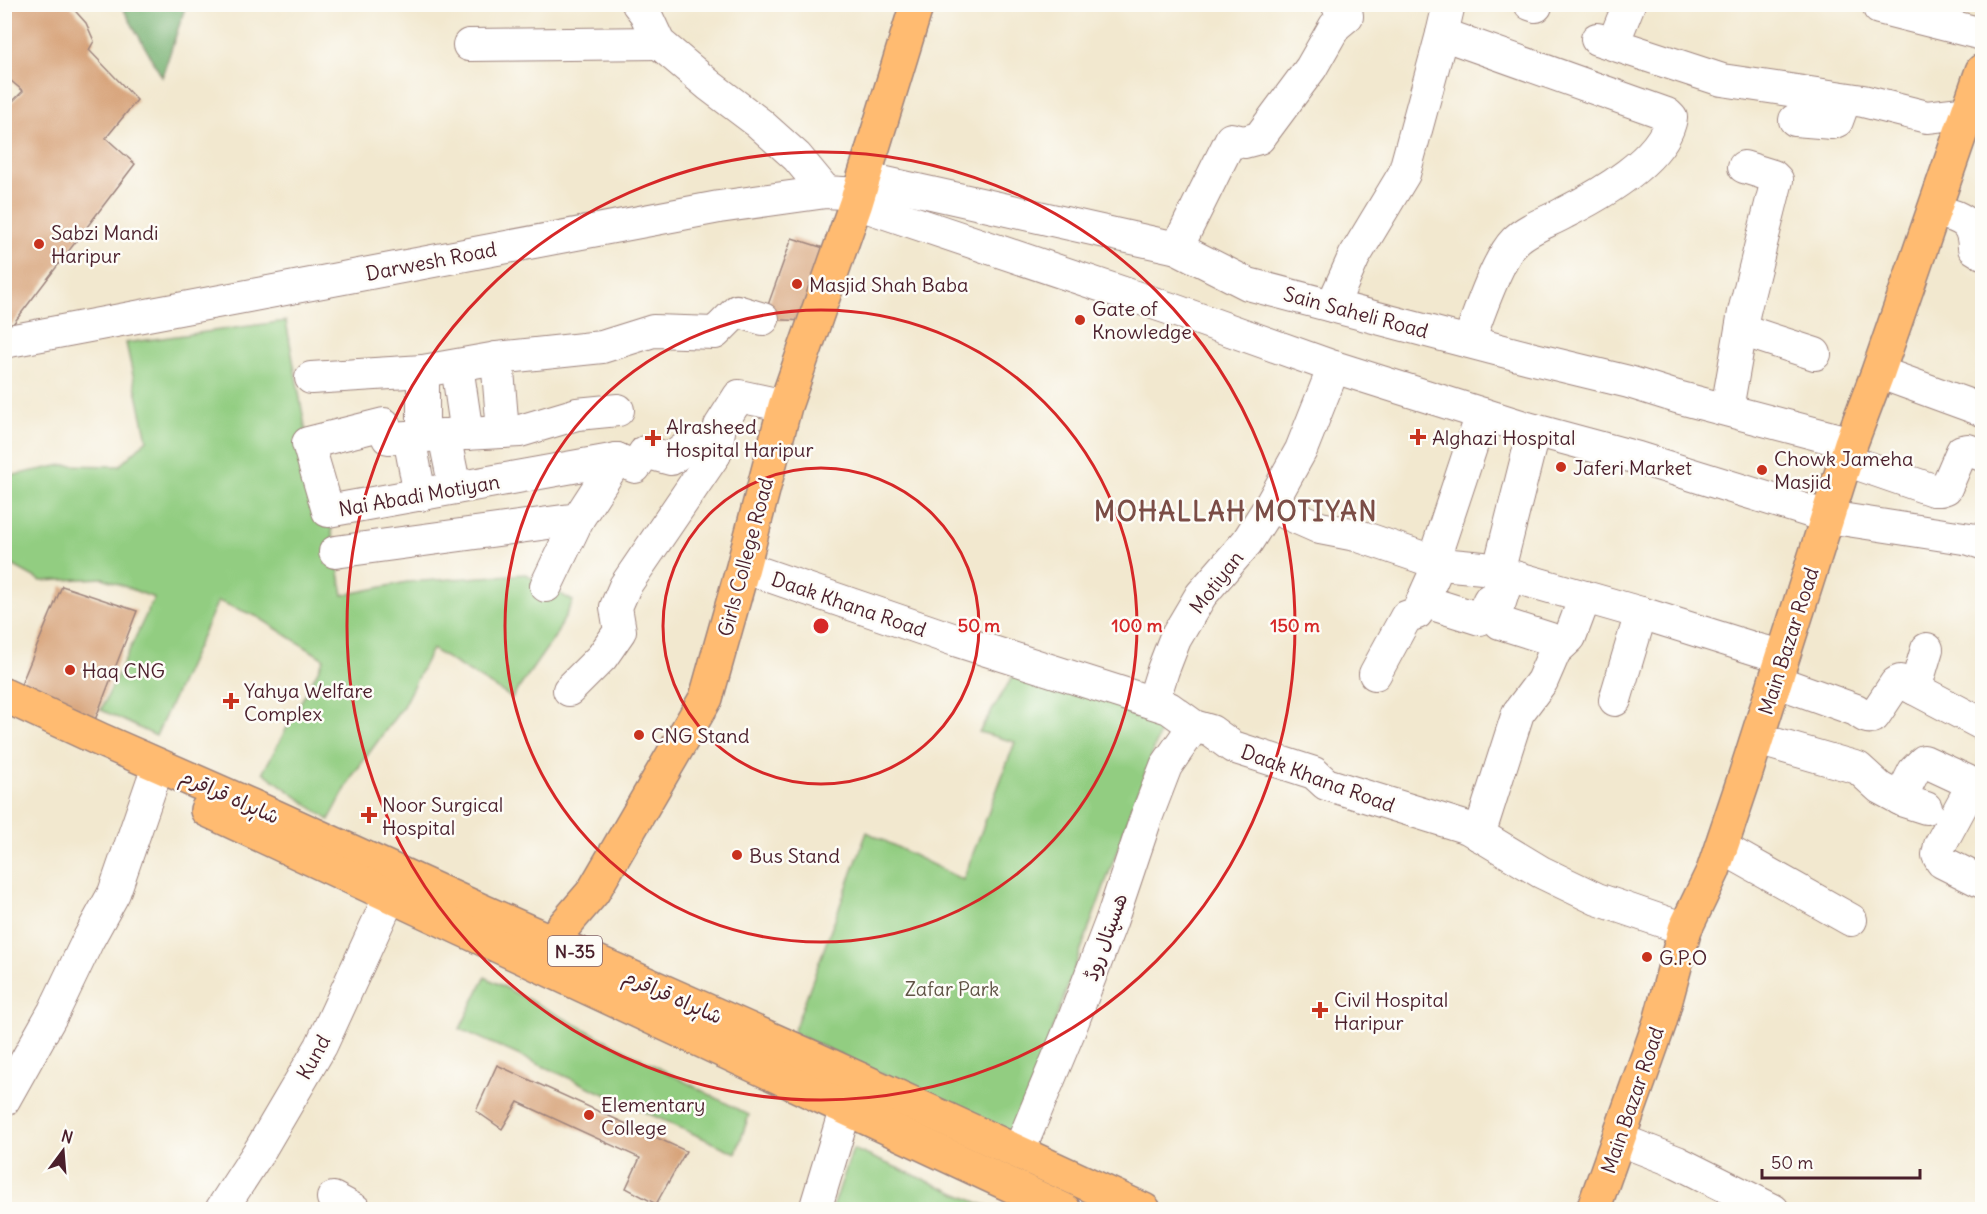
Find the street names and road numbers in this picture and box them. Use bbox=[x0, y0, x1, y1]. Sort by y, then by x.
street label: Darwesh Road bbox=[364, 236, 499, 286]
street label: Sain Saheli Road bbox=[1281, 281, 1431, 343]
street label: Nai Abadi Motiyan bbox=[336, 469, 502, 521]
street label: Girls College Road bbox=[712, 475, 778, 639]
street label: Motiyan bbox=[1184, 546, 1248, 618]
street label: Main Bazar Road bbox=[1752, 564, 1824, 718]
street label: Daak Khana Road bbox=[768, 566, 930, 642]
street label: Daak Khana Road bbox=[1238, 739, 1399, 818]
street label: شاہراہ قراقرم bbox=[175, 763, 284, 833]
street label: ھسپتال روڈ bbox=[1078, 890, 1133, 985]
road number: N-35 bbox=[548, 936, 602, 966]
street label: شاہراہ قراقرم bbox=[618, 963, 727, 1033]
street label: Main Bazar Road bbox=[1595, 1023, 1669, 1177]
street label: Kund bbox=[291, 1030, 335, 1084]

